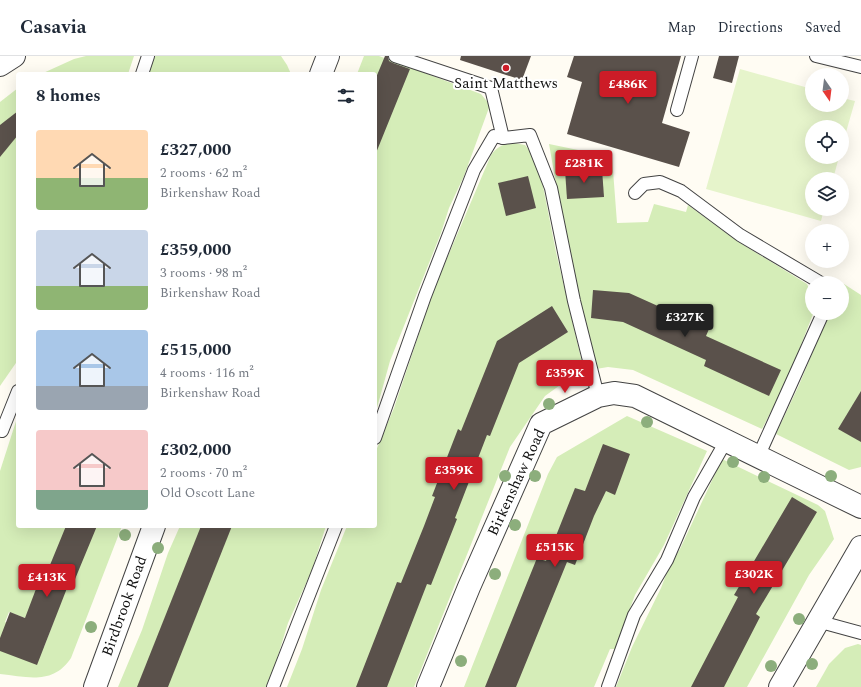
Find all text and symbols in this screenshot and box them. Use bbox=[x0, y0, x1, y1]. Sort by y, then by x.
text: Casavia bbox=[20, 13, 87, 42]
text: Map bbox=[668, 17, 696, 38]
text: Directions bbox=[718, 17, 783, 38]
text: Saved bbox=[805, 17, 841, 38]
marker: Saint Matthews bbox=[501, 63, 511, 73]
north arrow bbox=[805, 68, 849, 112]
map controls bbox=[805, 68, 849, 320]
pin: £486K bbox=[600, 71, 656, 105]
place label: Saint Matthews bbox=[454, 72, 558, 95]
text: £486K bbox=[608, 74, 648, 94]
text: 8 homes bbox=[36, 83, 101, 109]
icon: filters bbox=[335, 85, 357, 107]
button: locate bbox=[805, 120, 849, 164]
text: £327,000 bbox=[160, 137, 231, 163]
icon: home bbox=[68, 146, 116, 194]
pin: £281K bbox=[556, 150, 612, 184]
text: £281K bbox=[564, 153, 604, 173]
text: 2 rooms · 62 m² bbox=[160, 163, 247, 183]
button: layers bbox=[805, 172, 849, 216]
text: Birkenshaw Road bbox=[160, 183, 260, 203]
button: + bbox=[805, 224, 849, 268]
text: £359,000 bbox=[160, 237, 231, 263]
icon: home bbox=[68, 246, 116, 294]
text: 3 rooms · 98 m² bbox=[160, 263, 247, 283]
button: − bbox=[805, 276, 849, 320]
text: Birkenshaw Road bbox=[160, 283, 260, 303]
pin: £327K bbox=[657, 304, 713, 338]
text: £327K bbox=[665, 307, 705, 327]
text: £515,000 bbox=[160, 337, 231, 363]
icon: home bbox=[68, 346, 116, 394]
pin: £359K bbox=[537, 360, 593, 394]
text: 4 rooms · 116 m² bbox=[160, 363, 254, 383]
text: £359K bbox=[545, 363, 585, 383]
text: Birkenshaw Road bbox=[160, 383, 260, 403]
street label: Birkenshaw Road bbox=[482, 425, 551, 540]
text: £302,000 bbox=[160, 437, 231, 463]
icon: home bbox=[68, 446, 116, 494]
pin: £359K bbox=[426, 457, 482, 491]
text: £359K bbox=[434, 460, 474, 480]
text: 2 rooms · 70 m² bbox=[160, 463, 247, 483]
text: Old Oscott Lane bbox=[160, 483, 255, 503]
pin: £515K bbox=[527, 534, 583, 568]
text: £515K bbox=[535, 537, 575, 557]
street label: Birdbrook Road bbox=[96, 553, 153, 660]
pin: £302K bbox=[726, 561, 782, 595]
pin: £413K bbox=[19, 564, 75, 598]
text: £302K bbox=[734, 564, 774, 584]
text: £413K bbox=[27, 567, 67, 587]

